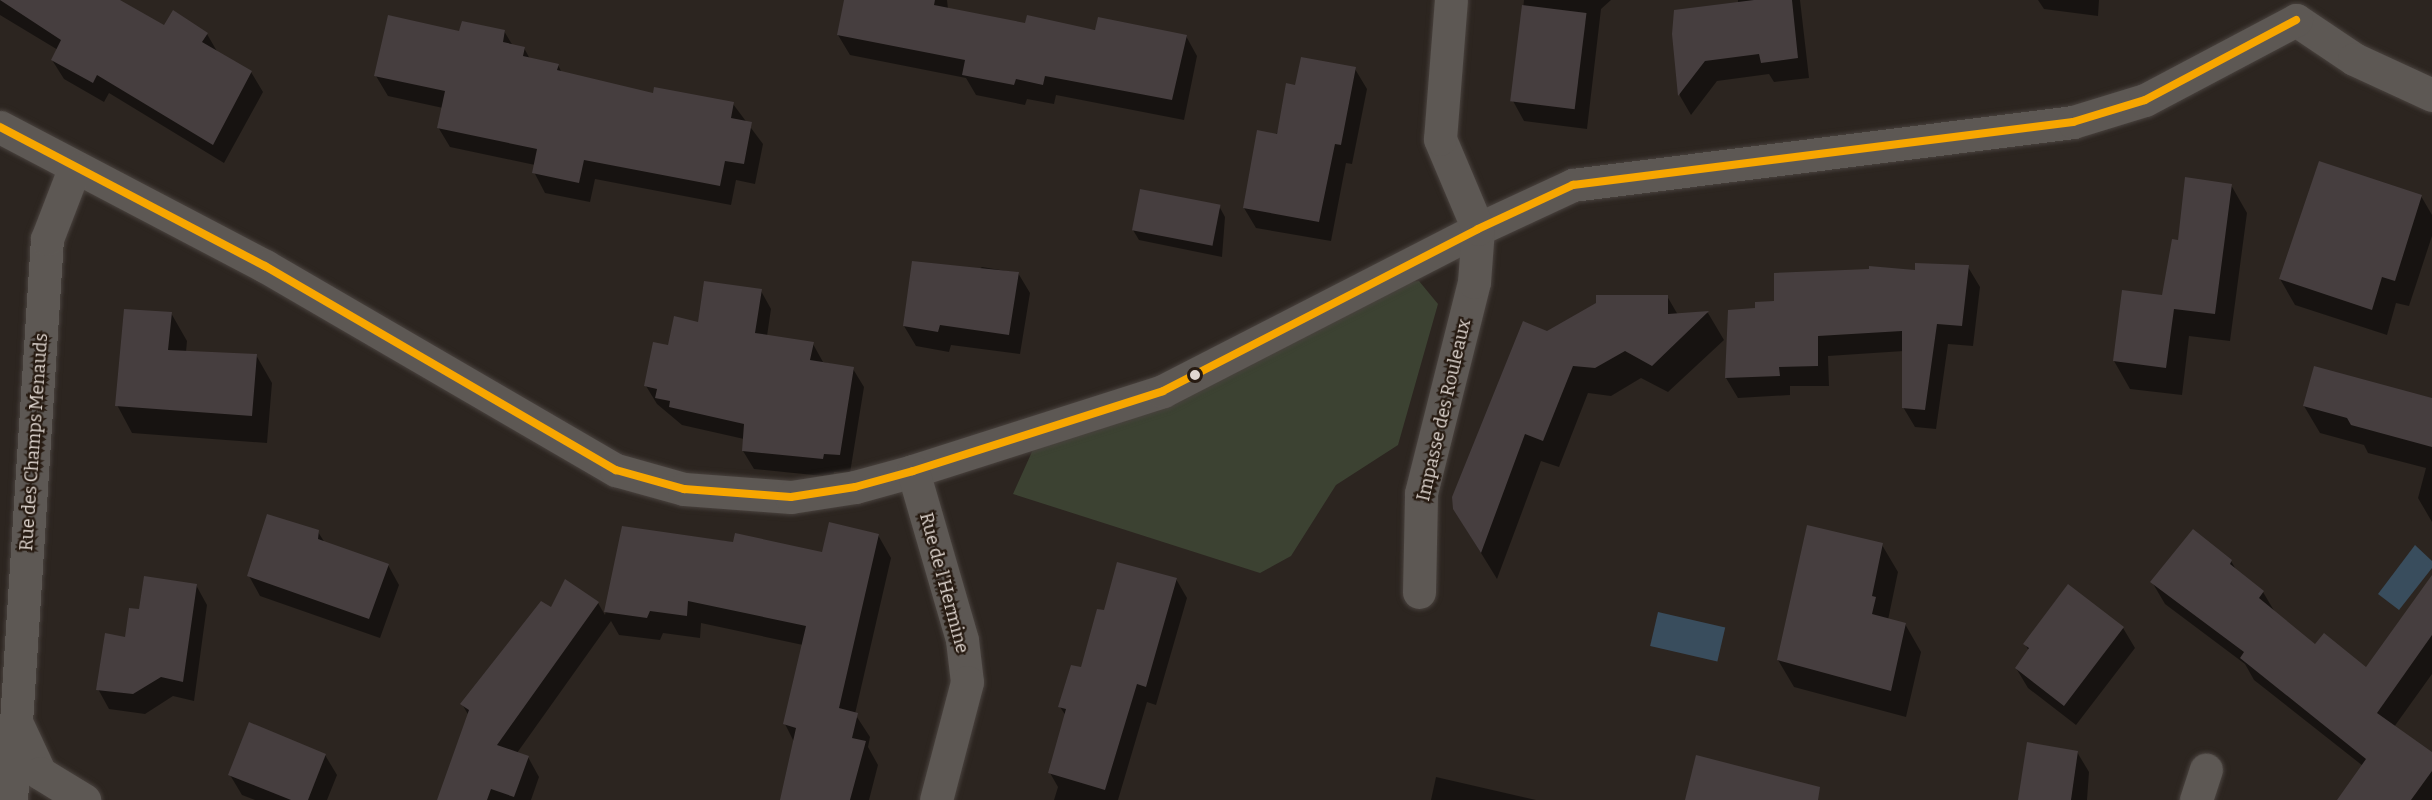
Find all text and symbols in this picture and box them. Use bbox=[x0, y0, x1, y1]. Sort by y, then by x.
street label: Impasse des Rouleaux bbox=[1413, 317, 1475, 503]
street label: Rue des Champs Menauds bbox=[16, 332, 52, 552]
unlabelled marker bbox=[1189, 369, 1201, 381]
street label: Rue de l'Hermine bbox=[915, 510, 973, 656]

